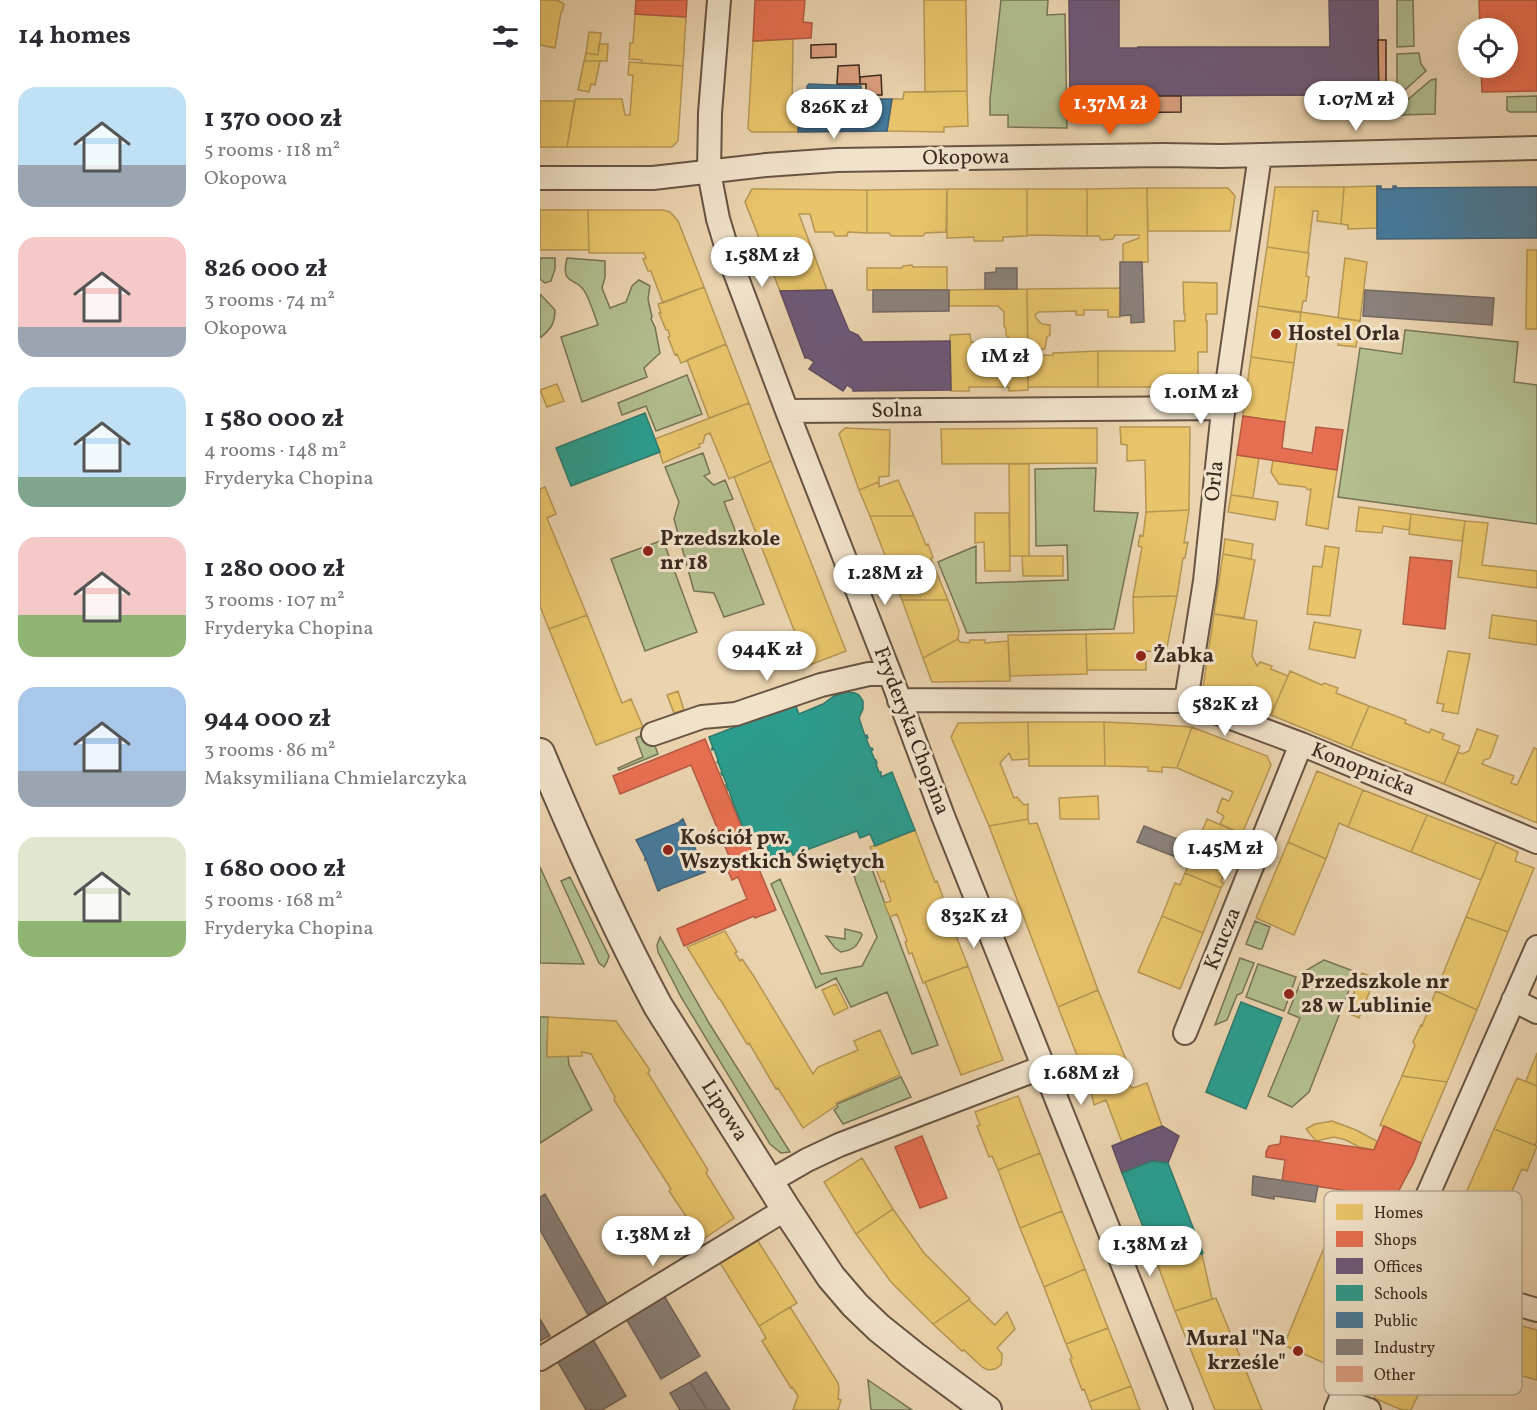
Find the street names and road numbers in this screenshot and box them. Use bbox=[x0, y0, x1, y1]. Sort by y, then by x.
street label: Okopowa bbox=[922, 143, 1010, 173]
street label: Solna bbox=[871, 396, 923, 426]
street label: Orla bbox=[1198, 459, 1232, 503]
street label: Fryderyka Chopina bbox=[866, 643, 956, 819]
street label: Konopnicka bbox=[1307, 736, 1419, 804]
street label: Krucza bbox=[1197, 903, 1249, 975]
street label: Lipowa bbox=[693, 1075, 755, 1147]

